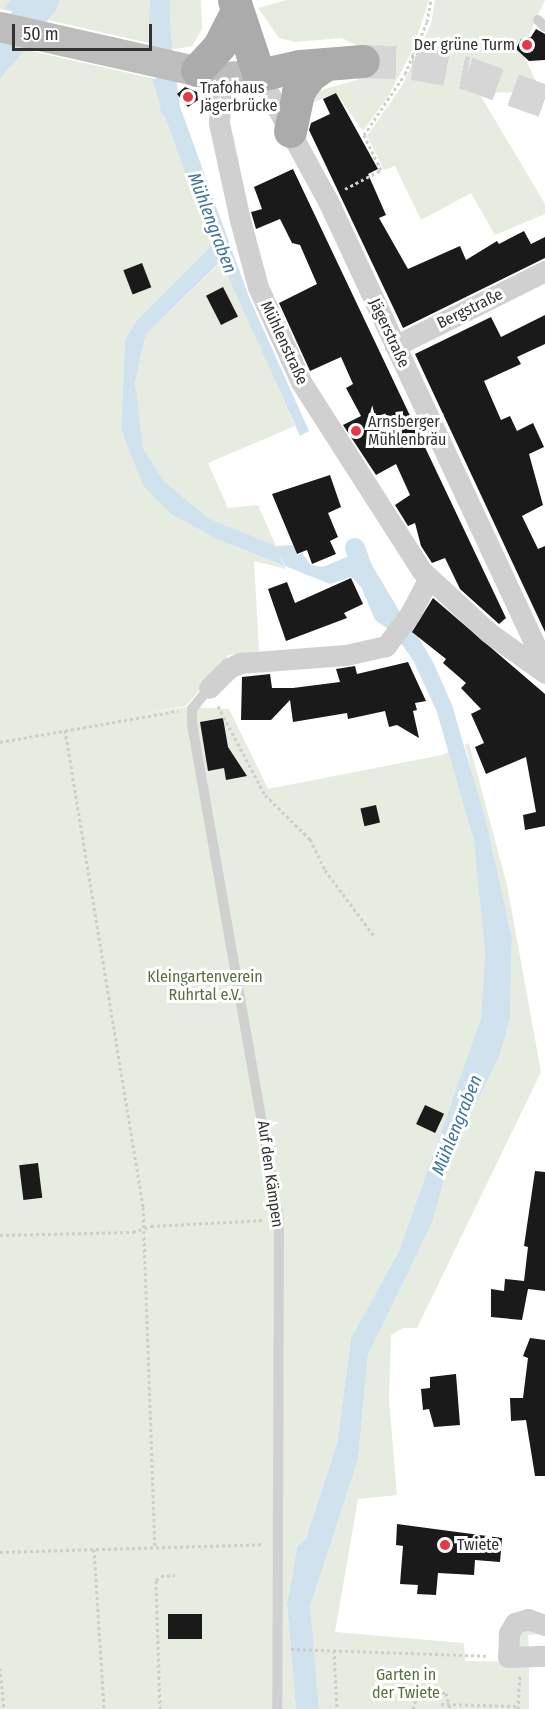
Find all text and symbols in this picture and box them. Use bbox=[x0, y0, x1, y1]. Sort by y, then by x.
scale bar bbox=[15, 12, 154, 50]
text: 50 m bbox=[23, 23, 59, 45]
place label: Der grüne Turm bbox=[414, 35, 515, 55]
marker: Der grüne Turm bbox=[520, 38, 534, 52]
place label: Trafohaus Jägerbrücke bbox=[200, 78, 277, 116]
marker: Trafohaus Jägerbrücke bbox=[181, 90, 195, 104]
water label: Mühlengraben bbox=[183, 170, 241, 276]
street label: Bergstraße bbox=[434, 285, 506, 333]
street label: Jägerstraße bbox=[365, 295, 413, 371]
street label: Mühlenstraße bbox=[256, 298, 312, 388]
place label: Arnsberger Mühlenbräu bbox=[368, 412, 446, 450]
marker: Arnsberger Mühlenbräu bbox=[349, 424, 363, 438]
park label: Kleingartenverein Ruhrtal e.V. bbox=[147, 967, 263, 1005]
water label: Mühlengraben bbox=[427, 1072, 487, 1178]
street label: Auf den Kämpen bbox=[253, 1119, 287, 1229]
place label: Twiete bbox=[457, 1535, 499, 1555]
marker: Twiete bbox=[438, 1538, 452, 1552]
park label: Garten in der Twiete bbox=[372, 1665, 440, 1703]

